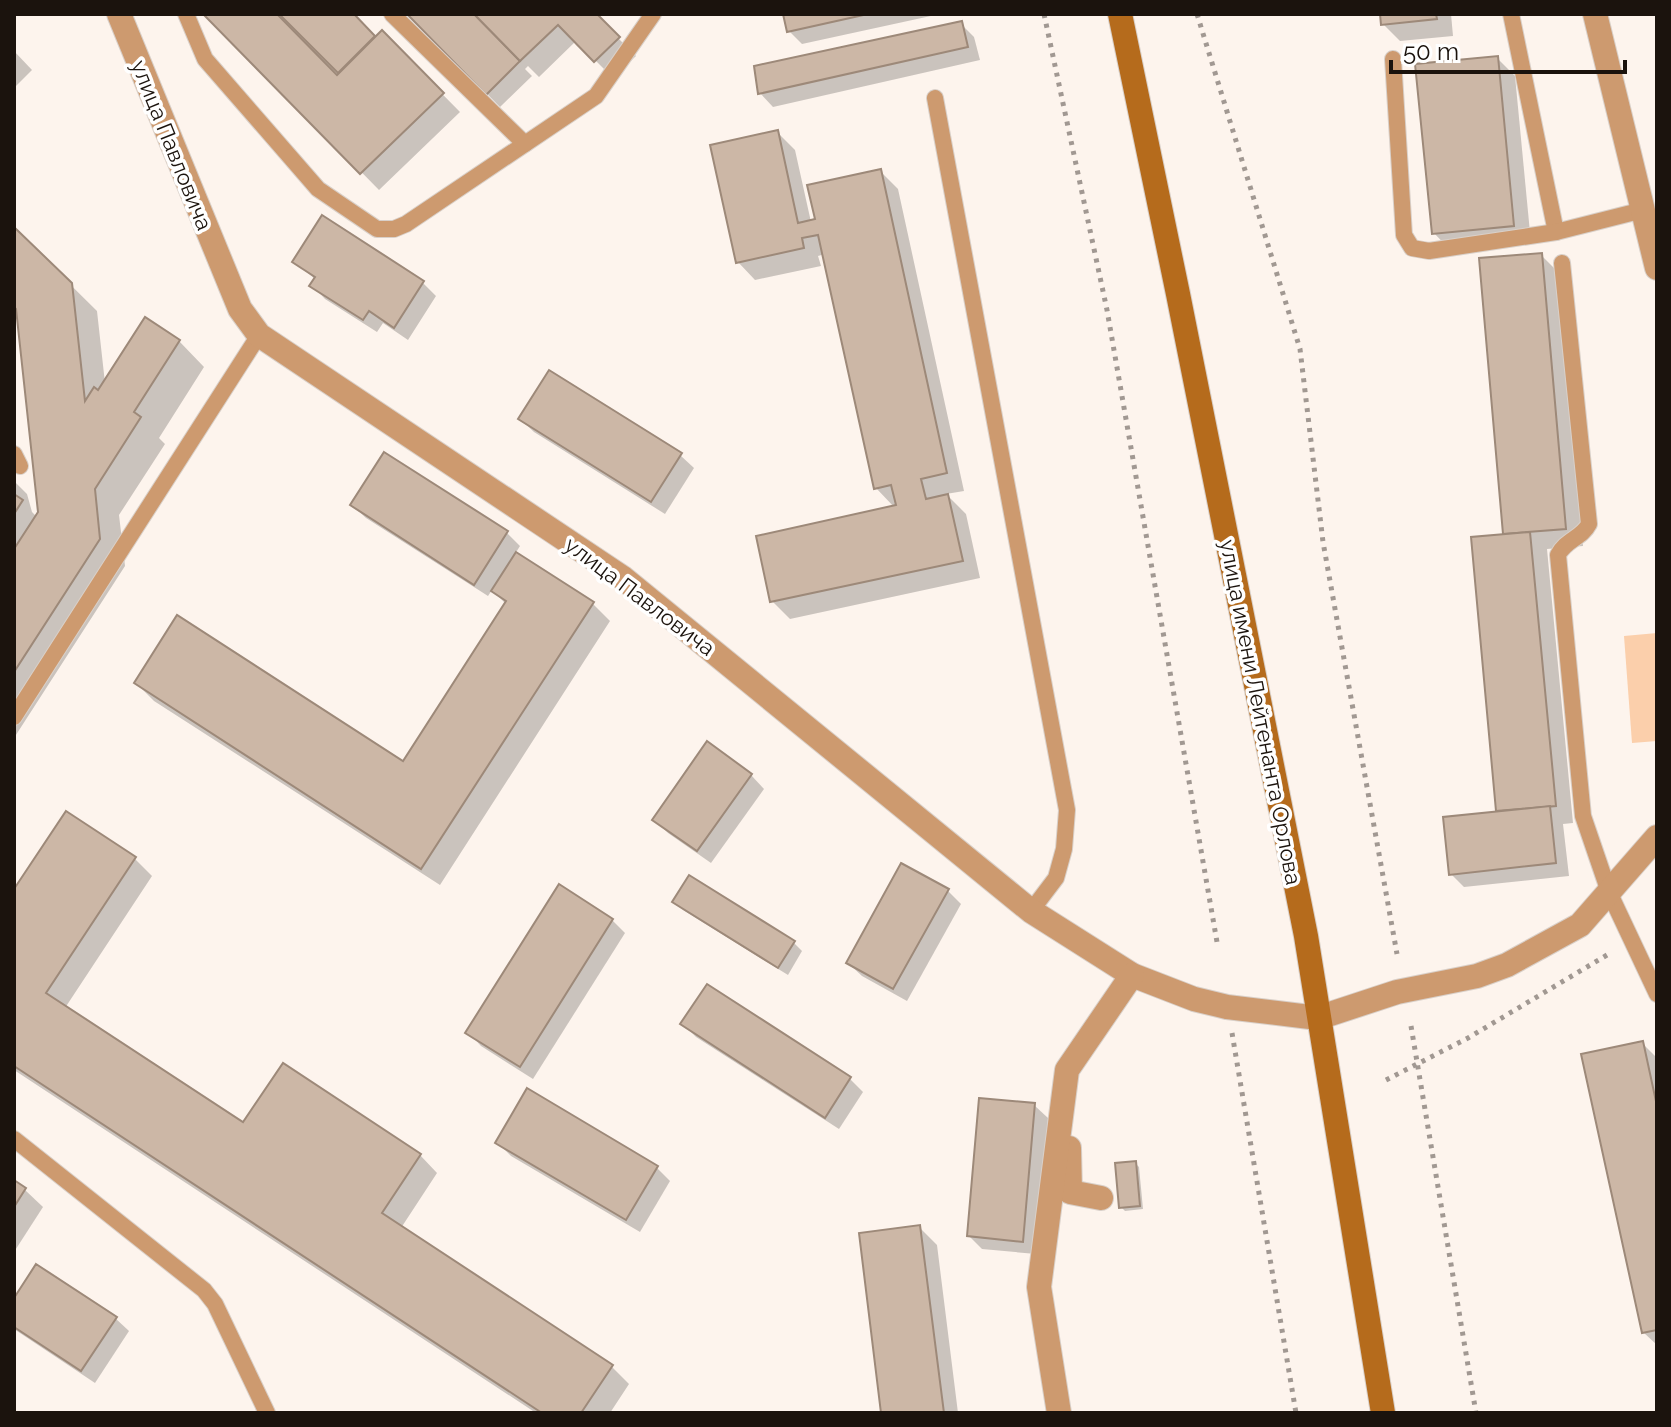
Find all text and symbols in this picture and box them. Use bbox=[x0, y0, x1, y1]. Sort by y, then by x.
scale bar bbox=[1391, 24, 1625, 74]
text: 50 m bbox=[1403, 37, 1459, 66]
street label: улица Павловича bbox=[126, 56, 218, 234]
street label: улица Павловича bbox=[560, 531, 720, 661]
street label: улица имени Лейтенанта Орлова bbox=[1215, 537, 1307, 887]

